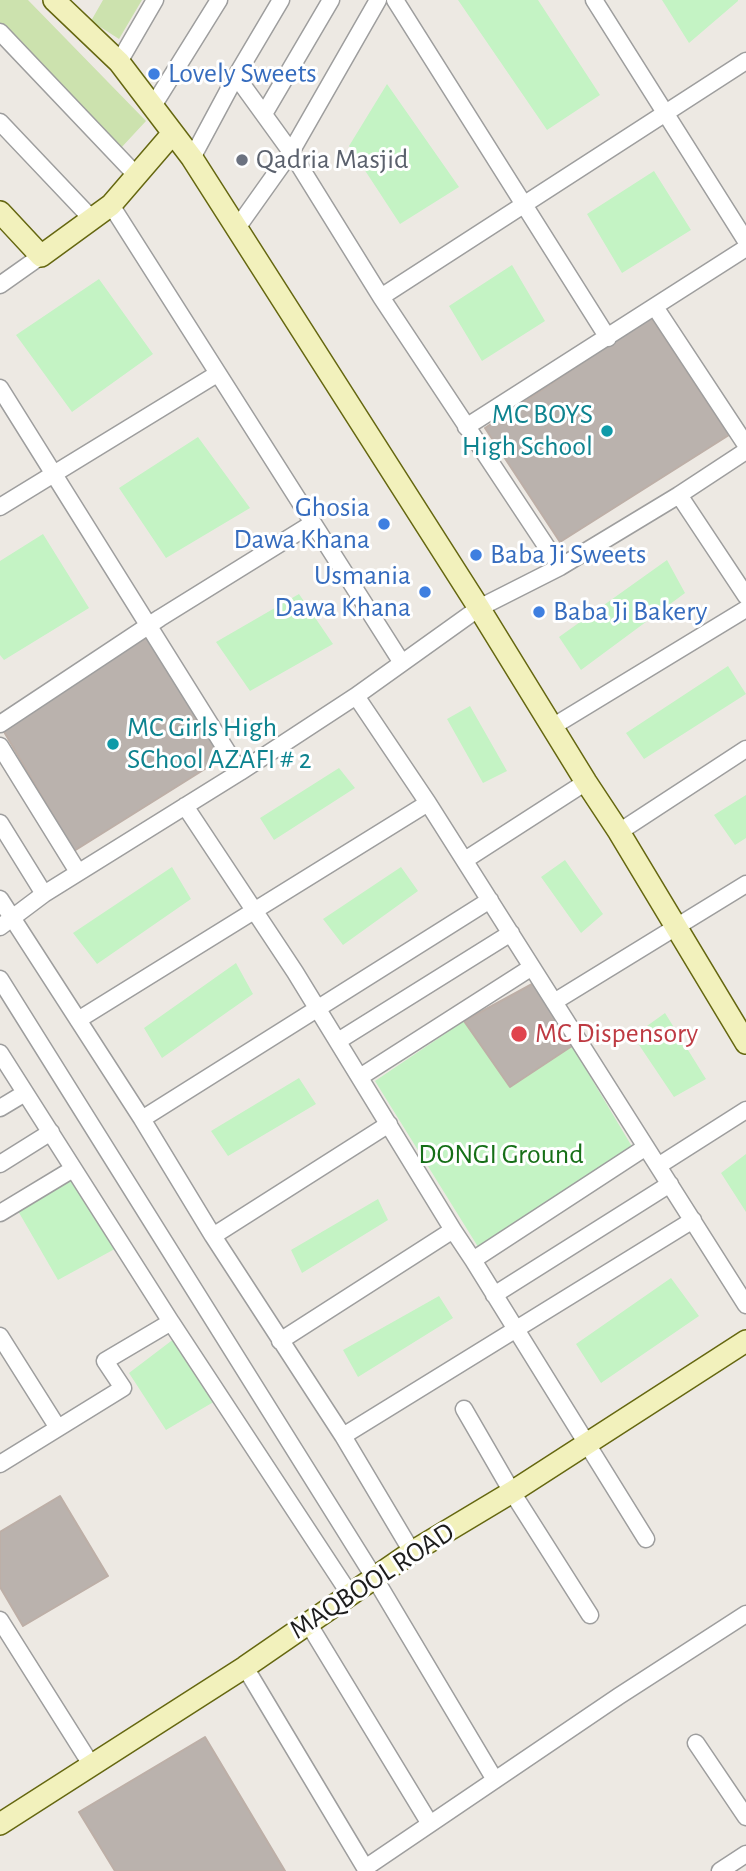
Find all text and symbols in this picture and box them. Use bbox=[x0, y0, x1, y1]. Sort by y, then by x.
place label: Lovely Sweets bbox=[168, 57, 317, 91]
marker: Lovely Sweets bbox=[146, 66, 162, 82]
place label: Qadria Masjid bbox=[256, 143, 408, 177]
marker: Qadria Masjid bbox=[234, 152, 250, 168]
place label: MC BOYS High School bbox=[462, 398, 593, 464]
marker: MC BOYS High School bbox=[599, 423, 615, 439]
place label: Ghosia Dawa Khana bbox=[233, 491, 370, 557]
marker: Ghosia Dawa Khana bbox=[376, 516, 392, 532]
place label: Baba Ji Sweets bbox=[490, 538, 646, 572]
marker: Baba Ji Sweets bbox=[468, 547, 484, 563]
place label: Usmania Dawa Khana bbox=[274, 559, 411, 625]
marker: Usmania Dawa Khana bbox=[417, 584, 433, 600]
place label: Baba Ji Bakery bbox=[553, 595, 708, 629]
marker: Baba Ji Bakery bbox=[531, 604, 547, 620]
place label: MC Girls High SChool AZAFI # 2 bbox=[127, 711, 312, 777]
marker: MC Girls High SChool AZAFI # 2 bbox=[105, 736, 121, 752]
place label: MC Dispensory bbox=[535, 1017, 698, 1051]
marker: MC Dispensory bbox=[509, 1024, 529, 1044]
park label: DONGI Ground bbox=[418, 1138, 584, 1172]
street label: MAQBOOL ROAD bbox=[283, 1515, 461, 1647]

